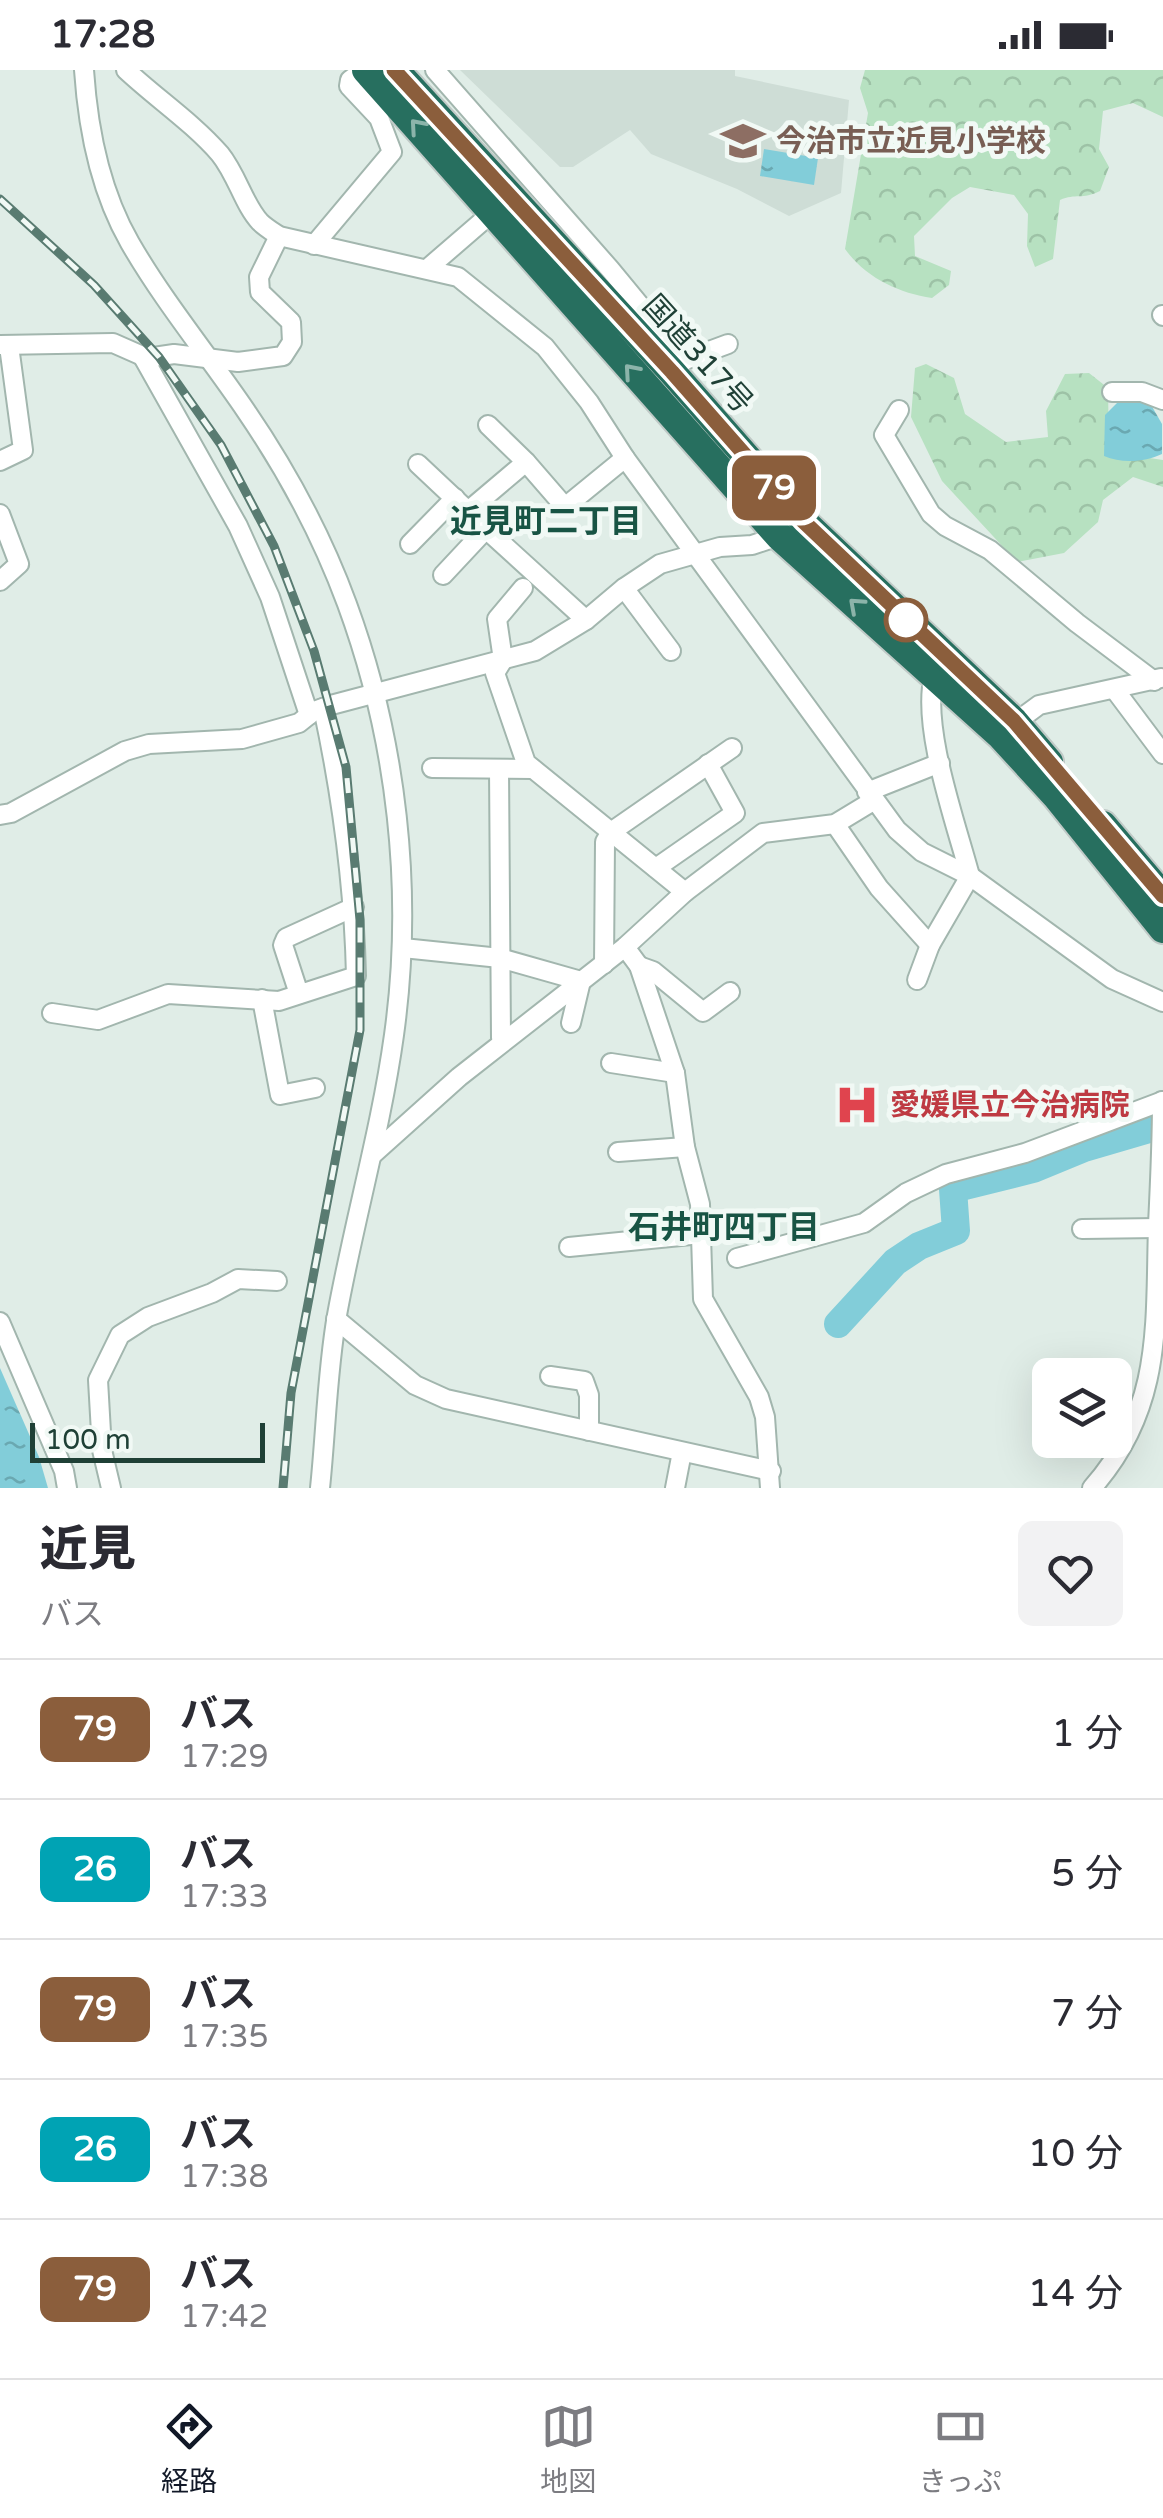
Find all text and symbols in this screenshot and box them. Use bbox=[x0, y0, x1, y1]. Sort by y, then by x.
text: 17:28 bbox=[50, 12, 155, 58]
school or university icon: 今治市立近見小学校 bbox=[719, 117, 767, 165]
one-way arrow bbox=[411, 119, 429, 138]
place label: 今治市立近見小学校 bbox=[776, 123, 1046, 160]
street label: 国道317号 bbox=[635, 288, 760, 421]
one-way arrow bbox=[625, 364, 643, 382]
line badge: 79 bbox=[729, 456, 819, 520]
text: 79 bbox=[752, 467, 796, 509]
district label: 近見町二丁目 bbox=[450, 503, 642, 541]
one-way arrow bbox=[849, 599, 868, 617]
unlabelled marker bbox=[885, 599, 927, 641]
hospital icon: 愛媛県立今治病院 bbox=[833, 1081, 881, 1129]
place label: 愛媛県立今治病院 bbox=[890, 1087, 1130, 1124]
district label: 石井町四丁目 bbox=[628, 1209, 820, 1247]
map controls bbox=[1032, 1358, 1132, 1458]
button: layers bbox=[1032, 1358, 1132, 1458]
scale bar bbox=[30, 1418, 265, 1462]
text: 100 m bbox=[45, 1423, 131, 1457]
text: 近見 bbox=[40, 1521, 136, 1579]
button: heart bbox=[1018, 1521, 1123, 1626]
text: バス bbox=[40, 1596, 104, 1634]
text: バス bbox=[180, 1692, 256, 1738]
text: 79 bbox=[73, 1708, 117, 1750]
text: 1 分 bbox=[1051, 1711, 1123, 1757]
text: 17:29 bbox=[180, 1738, 269, 1776]
text: バス bbox=[180, 1832, 256, 1878]
text: 26 bbox=[73, 1848, 117, 1890]
text: 5 分 bbox=[1051, 1851, 1123, 1897]
text: 17:33 bbox=[180, 1878, 269, 1916]
text: バス bbox=[180, 1972, 256, 2018]
text: 79 bbox=[73, 1988, 117, 2030]
text: 7 分 bbox=[1051, 1991, 1123, 2037]
text: 17:35 bbox=[180, 2018, 269, 2056]
text: バス bbox=[180, 2112, 256, 2158]
text: 26 bbox=[73, 2128, 117, 2170]
text: 10 分 bbox=[1027, 2131, 1123, 2177]
text: 17:38 bbox=[180, 2158, 269, 2196]
text: バス bbox=[180, 2252, 256, 2298]
text: 79 bbox=[73, 2268, 117, 2310]
text: 14 分 bbox=[1027, 2271, 1123, 2317]
text: 17:42 bbox=[180, 2298, 269, 2336]
tab: 経路 bbox=[161, 2399, 217, 2499]
tab: 地図 bbox=[540, 2399, 596, 2499]
tab: きっぷ bbox=[919, 2399, 1002, 2499]

